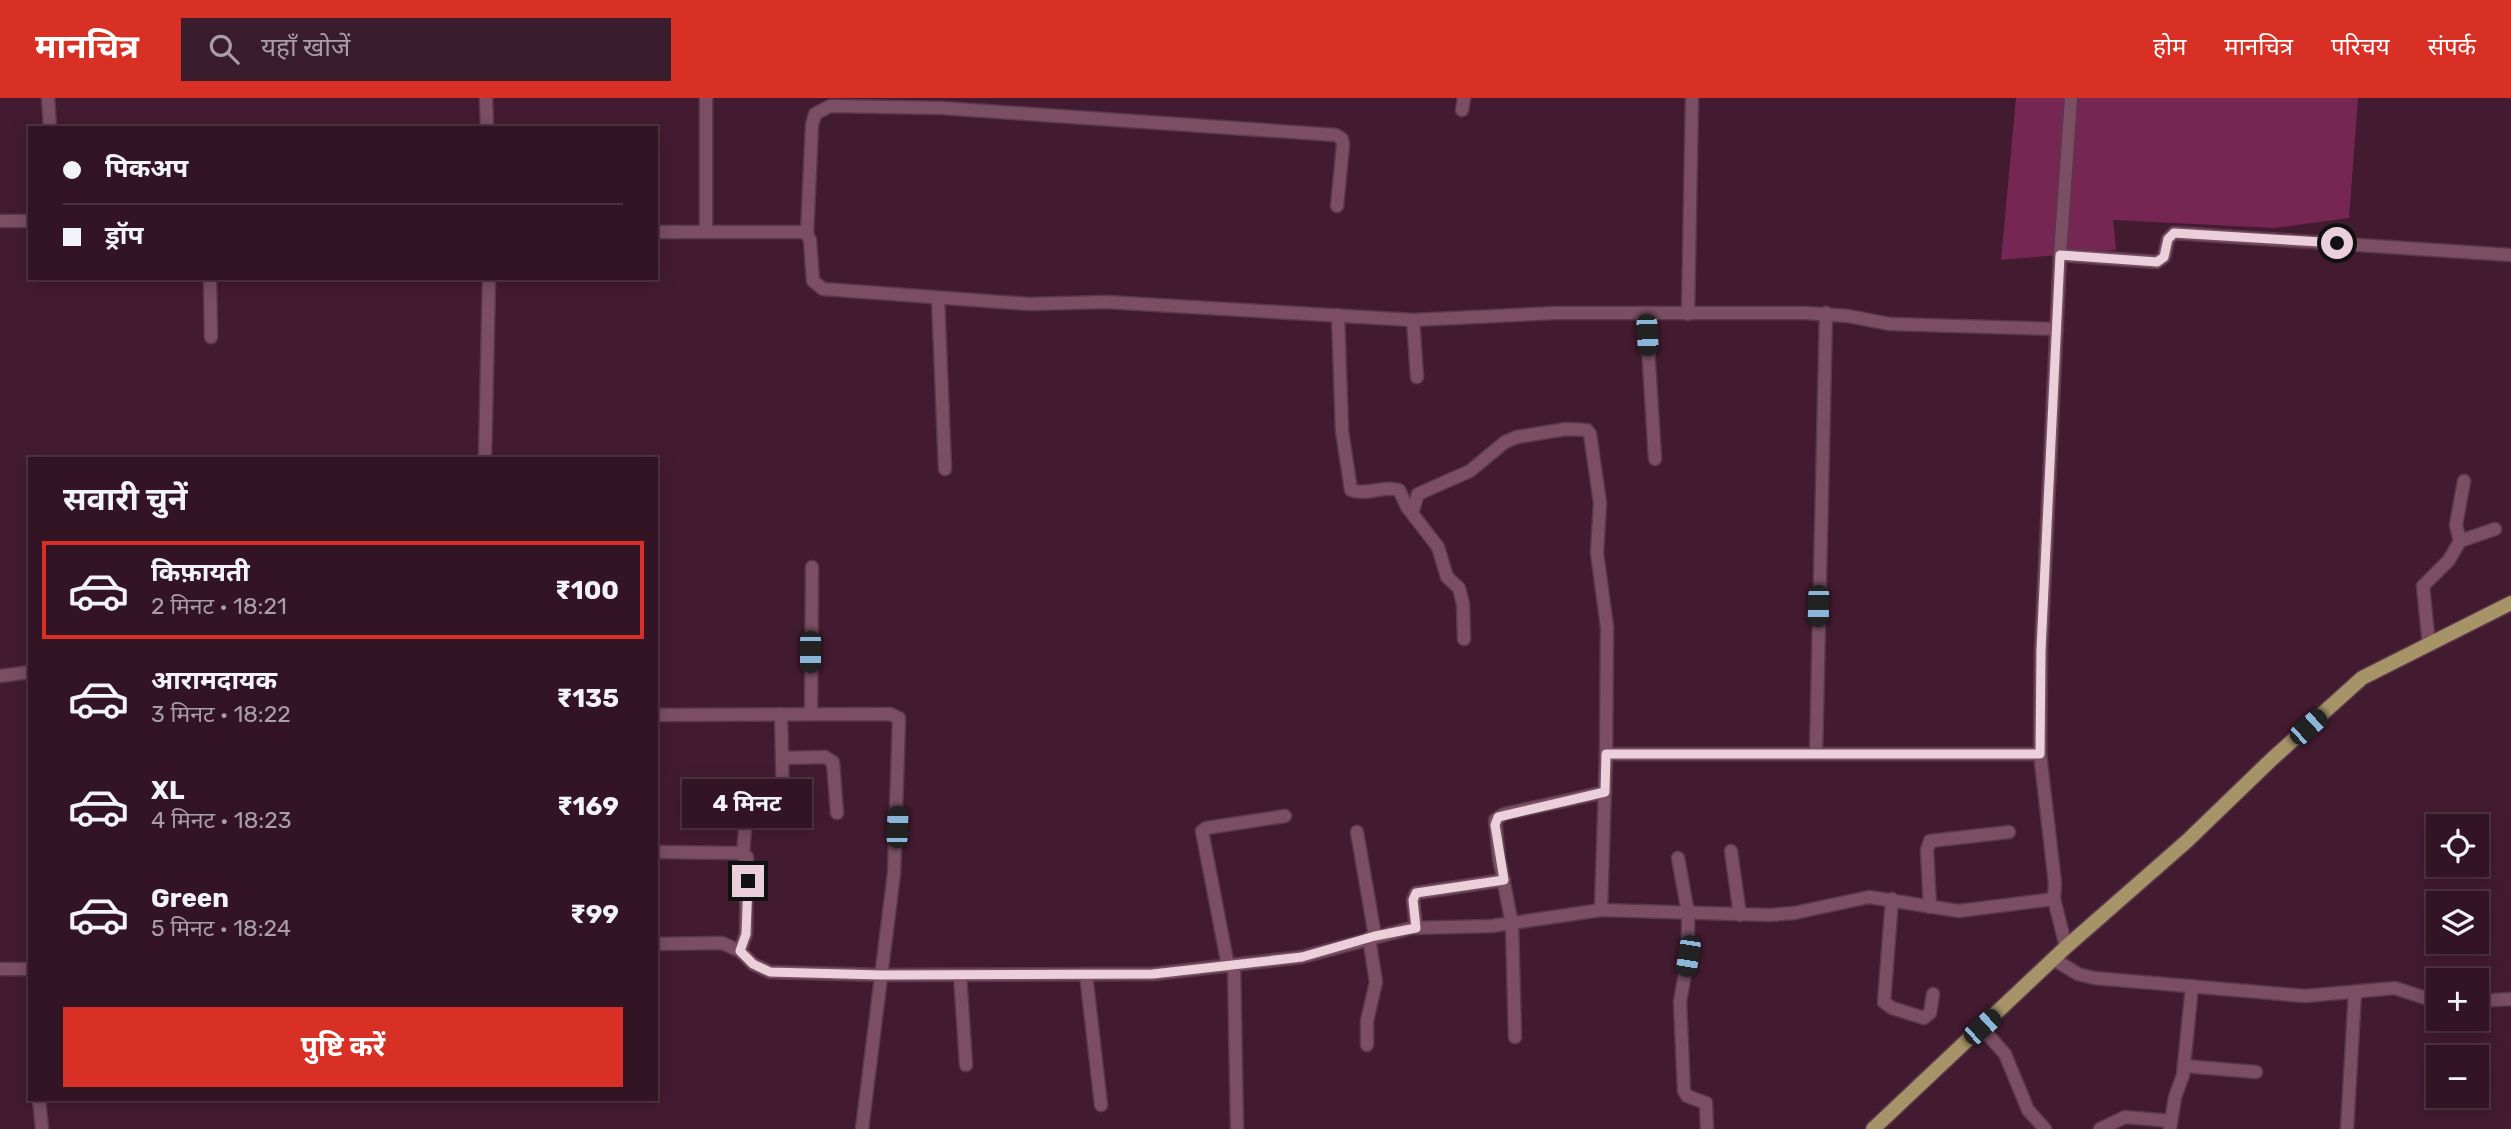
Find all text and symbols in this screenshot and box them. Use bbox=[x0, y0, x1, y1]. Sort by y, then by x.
search box bbox=[181, 18, 671, 81]
text: मानचित्र bbox=[35, 27, 139, 66]
icon: search bbox=[205, 30, 243, 68]
text: यहाँ खोजें bbox=[261, 32, 350, 63]
text: होम bbox=[2153, 33, 2186, 61]
text: मानचित्र bbox=[2224, 33, 2293, 61]
text: परिचय bbox=[2331, 33, 2390, 61]
text: संपर्क bbox=[2428, 33, 2476, 61]
text: पिकअप bbox=[105, 153, 188, 184]
text: ड्रॉप bbox=[105, 220, 143, 251]
route start bbox=[2321, 227, 2353, 259]
car bbox=[1636, 313, 1659, 357]
text: सवारी चुनें bbox=[63, 480, 188, 518]
text: किफ़ायती bbox=[151, 557, 250, 588]
icon: car bbox=[67, 559, 130, 622]
text: ₹100 bbox=[555, 575, 619, 606]
car bbox=[1808, 585, 1829, 627]
text: 2 मिनट · 18:21 bbox=[151, 592, 287, 620]
car bbox=[800, 631, 821, 673]
text: आरामदायक bbox=[151, 665, 277, 696]
icon: car bbox=[67, 667, 130, 730]
text: ₹135 bbox=[557, 683, 619, 714]
text: 3 मिनट · 18:22 bbox=[151, 700, 291, 728]
car bbox=[2286, 705, 2331, 749]
icon: car bbox=[67, 775, 130, 838]
text: XL bbox=[151, 775, 184, 806]
callout: 4 मिनट bbox=[683, 780, 813, 828]
text: 4 मिनट bbox=[713, 789, 781, 817]
text: ₹169 bbox=[557, 791, 619, 822]
text: 4 मिनट · 18:23 bbox=[151, 806, 292, 834]
car bbox=[886, 806, 909, 848]
map controls bbox=[2426, 814, 2489, 1108]
button: locate bbox=[2426, 814, 2489, 877]
route end bbox=[732, 865, 764, 897]
icon: car bbox=[67, 883, 130, 946]
text: Green bbox=[151, 883, 229, 914]
button: layers bbox=[2426, 891, 2489, 954]
text: ₹99 bbox=[570, 899, 619, 930]
text: 5 मिनट · 18:24 bbox=[151, 914, 291, 942]
car bbox=[1675, 934, 1702, 978]
button: + bbox=[2426, 968, 2489, 1031]
car bbox=[1960, 1005, 2005, 1049]
button: पुष्टि करें bbox=[63, 1007, 623, 1087]
button: − bbox=[2426, 1045, 2489, 1108]

